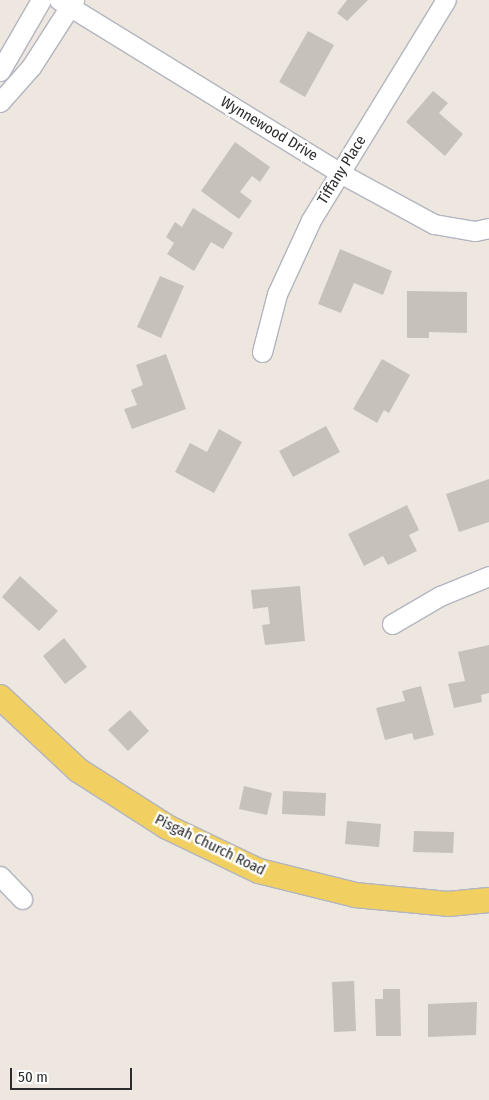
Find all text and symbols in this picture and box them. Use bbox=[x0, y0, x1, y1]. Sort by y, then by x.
street label: Wynnewood Drive bbox=[217, 93, 321, 165]
street label: Tiffany Place bbox=[314, 132, 370, 208]
street label: Pisgah Church Road bbox=[152, 810, 268, 880]
scale bar bbox=[12, 1058, 135, 1090]
text: 50 m bbox=[18, 1068, 48, 1086]

